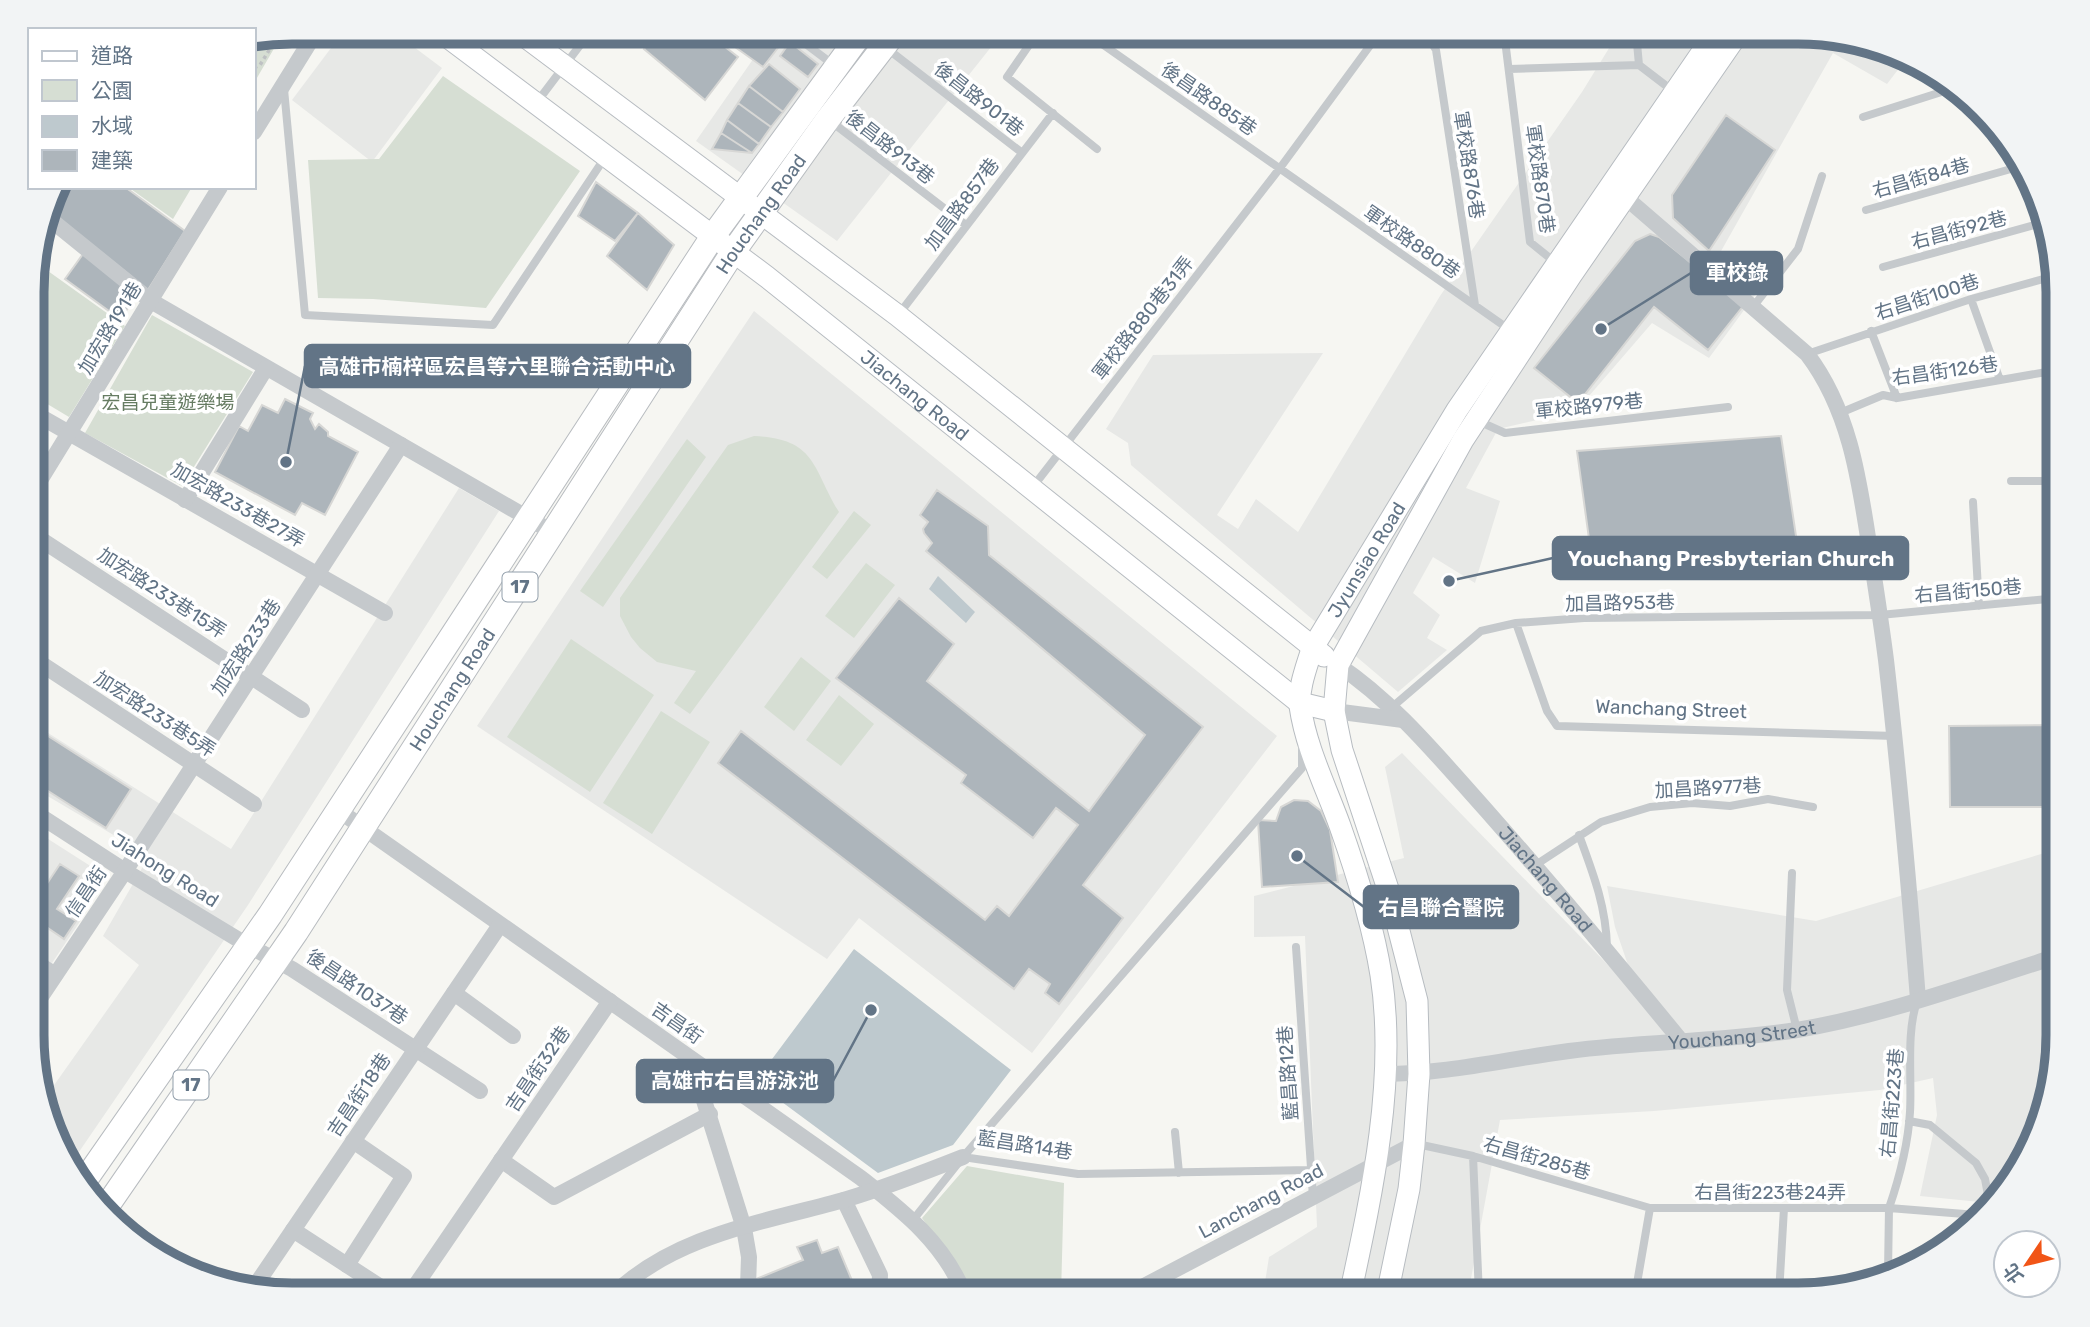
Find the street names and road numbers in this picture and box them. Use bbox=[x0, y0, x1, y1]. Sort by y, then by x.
street label: 後昌路901巷 bbox=[930, 57, 1028, 141]
street label: 後昌路885巷 bbox=[1157, 58, 1261, 140]
street label: 後昌路913巷 bbox=[841, 105, 939, 189]
street label: 軍校路876巷 bbox=[1449, 110, 1489, 220]
street label: 軍校路870巷 bbox=[1521, 123, 1559, 235]
street label: Houchang Road bbox=[711, 149, 811, 278]
street label: 右昌街84巷 bbox=[1870, 153, 1972, 203]
street label: 加昌路857巷 bbox=[920, 154, 1004, 254]
street label: 軍校路880巷 bbox=[1359, 200, 1465, 284]
street label: 右昌街92巷 bbox=[1908, 206, 2010, 254]
street label: 軍校路880巷31弄 bbox=[1088, 252, 1198, 384]
street label: 右昌街100巷 bbox=[1872, 269, 1982, 325]
street label: 加宏路191巷 bbox=[73, 278, 147, 378]
street label: Jiachang Road bbox=[856, 345, 974, 445]
street label: 右昌街126巷 bbox=[1891, 352, 1999, 390]
street label: 軍校路979巷 bbox=[1534, 389, 1644, 423]
street label: 加宏路233巷27弄 bbox=[167, 458, 309, 552]
street label: Jyunsiao Road bbox=[1322, 498, 1410, 622]
street label: 加宏路233巷15弄 bbox=[93, 543, 231, 643]
road number: 17 bbox=[503, 572, 538, 602]
street label: 右昌街150巷 bbox=[1913, 575, 2023, 607]
street label: 加昌路953巷 bbox=[1565, 591, 1675, 615]
street label: 加宏路233巷 bbox=[206, 595, 286, 699]
street label: Houchang Road bbox=[404, 624, 500, 755]
street label: 加宏路233巷5弄 bbox=[90, 666, 220, 762]
street label: Wanchang Street bbox=[1595, 695, 1748, 723]
street label: 加昌路977巷 bbox=[1654, 774, 1762, 802]
street label: Jiachang Road bbox=[1494, 821, 1597, 937]
street label: Jiahong Road bbox=[107, 828, 223, 912]
street label: 信昌街 bbox=[61, 862, 111, 922]
street label: 後昌路1037巷 bbox=[302, 945, 412, 1029]
street label: 吉昌街 bbox=[647, 997, 707, 1049]
street label: Youchang Street bbox=[1667, 1015, 1818, 1054]
street label: 吉昌街32巷 bbox=[501, 1022, 575, 1116]
street label: 藍昌路12巷 bbox=[1273, 1025, 1303, 1121]
street label: 右昌街223巷 bbox=[1876, 1047, 1908, 1159]
street label: 吉昌街18巷 bbox=[323, 1049, 395, 1141]
road number: 17 bbox=[174, 1070, 208, 1100]
street label: 藍昌路14巷 bbox=[976, 1126, 1074, 1164]
street label: 右昌街285巷 bbox=[1481, 1132, 1593, 1184]
street label: Lanchang Road bbox=[1195, 1159, 1327, 1243]
street label: 右昌街223巷24弄 bbox=[1694, 1181, 1846, 1204]

